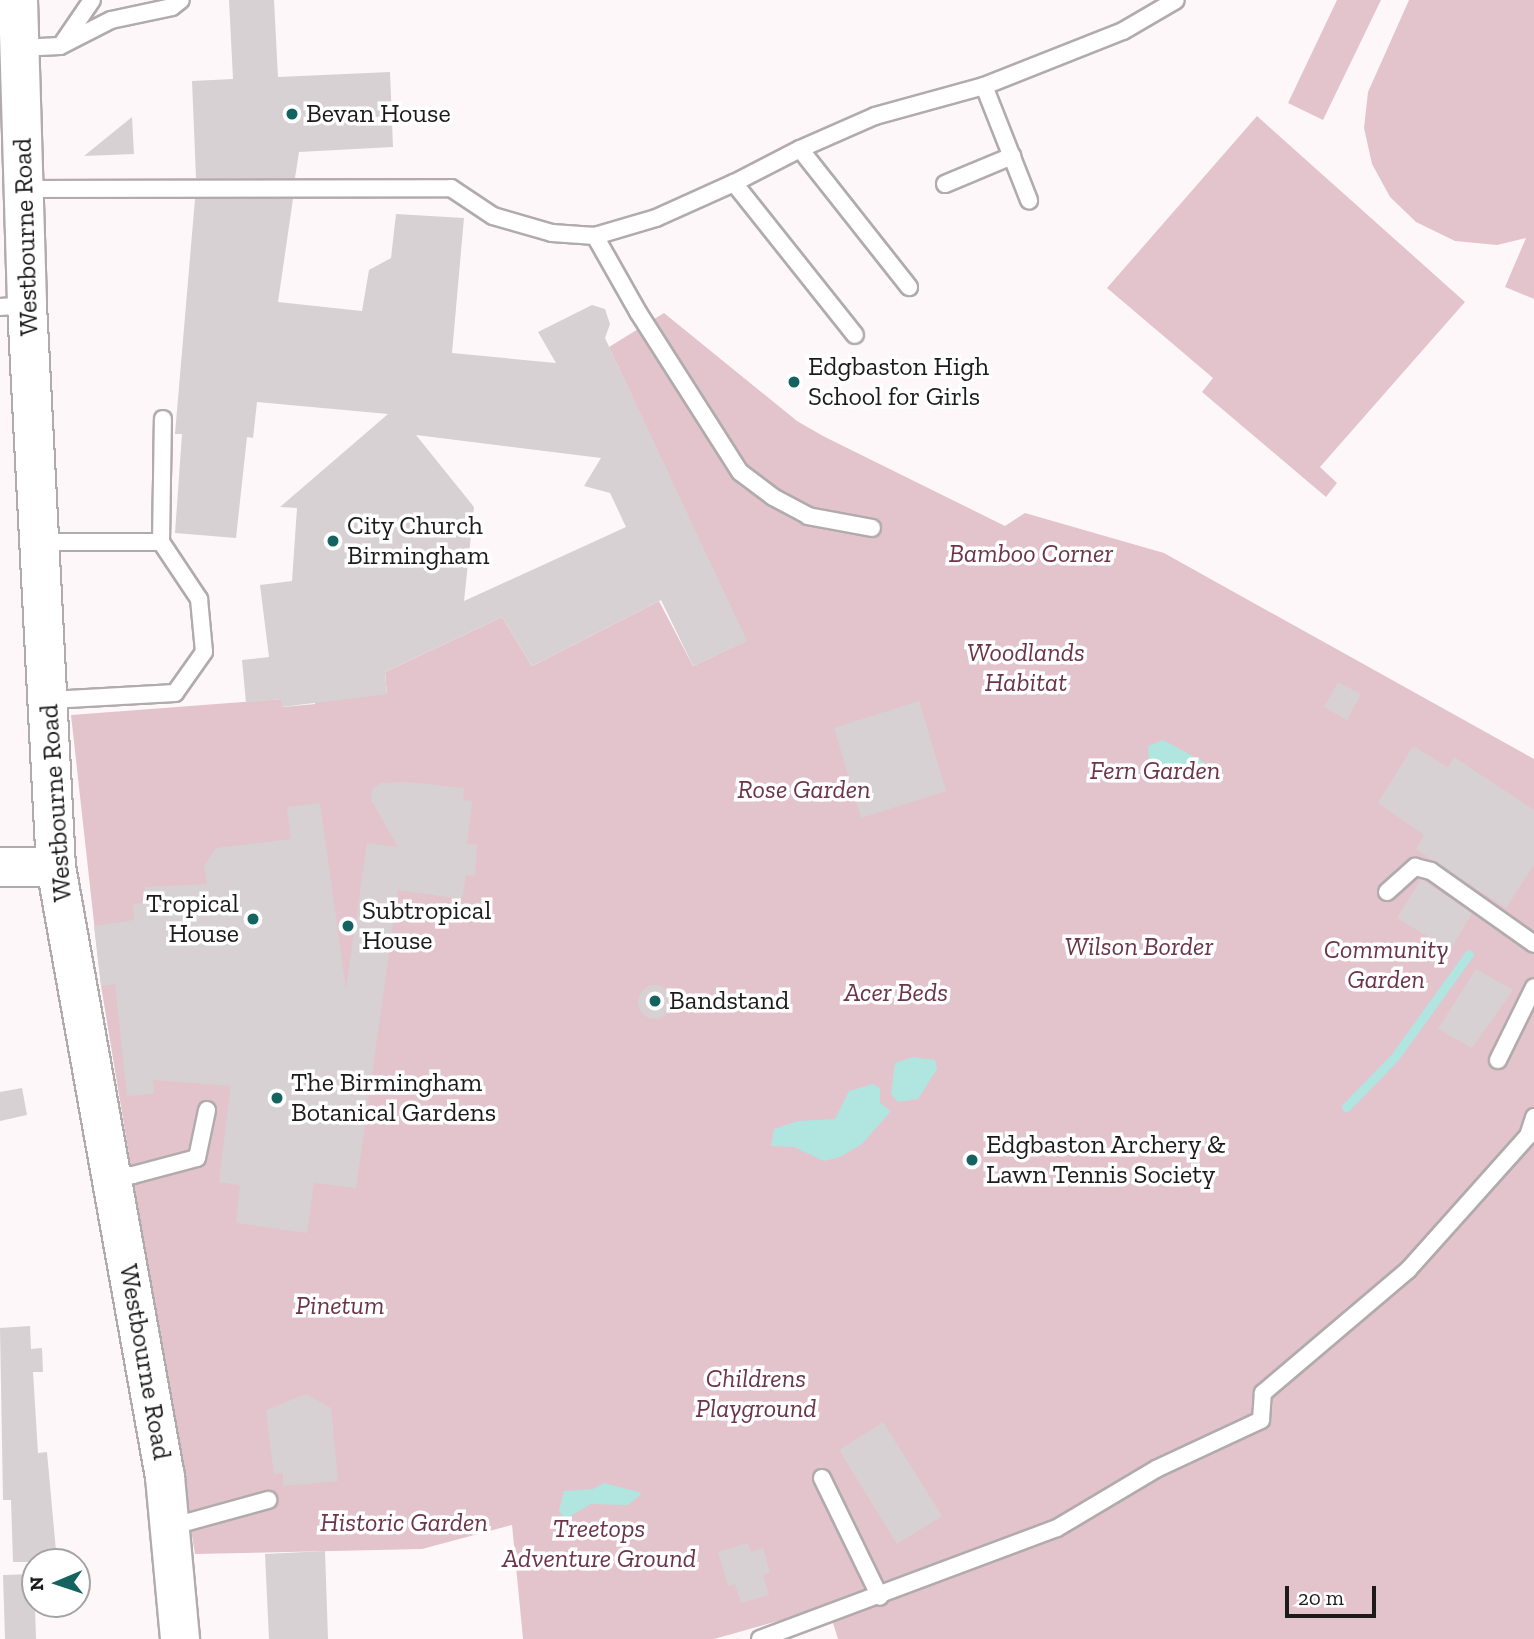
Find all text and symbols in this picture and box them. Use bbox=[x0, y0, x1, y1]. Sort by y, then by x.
place label: Bevan House bbox=[306, 98, 451, 130]
marker: Bevan House bbox=[284, 106, 300, 122]
street label: Westbourne Road bbox=[7, 138, 45, 336]
place label: Edgbaston High School for Girls bbox=[808, 351, 989, 412]
marker: Edgbaston High School for Girls bbox=[786, 374, 802, 390]
place label: City Church Birmingham bbox=[347, 510, 489, 572]
marker: City Church Birmingham bbox=[325, 533, 341, 549]
park label: Bamboo Corner bbox=[949, 538, 1113, 570]
park label: Woodlands Habitat bbox=[967, 637, 1085, 698]
street label: Westbourne Road bbox=[34, 703, 78, 903]
park label: Fern Garden bbox=[1090, 755, 1220, 787]
park label: Rose Garden bbox=[737, 774, 871, 806]
place label: Tropical House bbox=[146, 888, 239, 950]
place label: Subtropical House bbox=[362, 895, 491, 956]
marker: Tropical House bbox=[245, 911, 261, 927]
marker: Subtropical House bbox=[340, 918, 356, 934]
park label: Wilson Border bbox=[1065, 931, 1213, 963]
park label: Community Garden bbox=[1324, 934, 1448, 996]
park label: Acer Beds bbox=[844, 977, 948, 1009]
place label: Bandstand bbox=[669, 985, 789, 1017]
marker: Bandstand bbox=[647, 993, 663, 1009]
place label: The Birmingham Botanical Gardens bbox=[291, 1067, 496, 1128]
marker: The Birmingham Botanical Gardens bbox=[269, 1090, 285, 1106]
place label: Edgbaston Archery & Lawn Tennis Society bbox=[986, 1129, 1227, 1190]
marker: Edgbaston Archery & Lawn Tennis Society bbox=[964, 1152, 980, 1168]
street label: Westbourne Road bbox=[112, 1262, 178, 1462]
park label: Pinetum bbox=[295, 1290, 385, 1322]
park label: Childrens Playground bbox=[695, 1363, 817, 1424]
park label: Historic Garden bbox=[320, 1507, 488, 1539]
park label: Treetops Adventure Ground bbox=[502, 1513, 696, 1574]
north arrow bbox=[21, 1548, 91, 1618]
scale bar bbox=[1289, 1572, 1380, 1616]
text: N bbox=[25, 1576, 48, 1591]
text: 20 m bbox=[1298, 1585, 1344, 1610]

